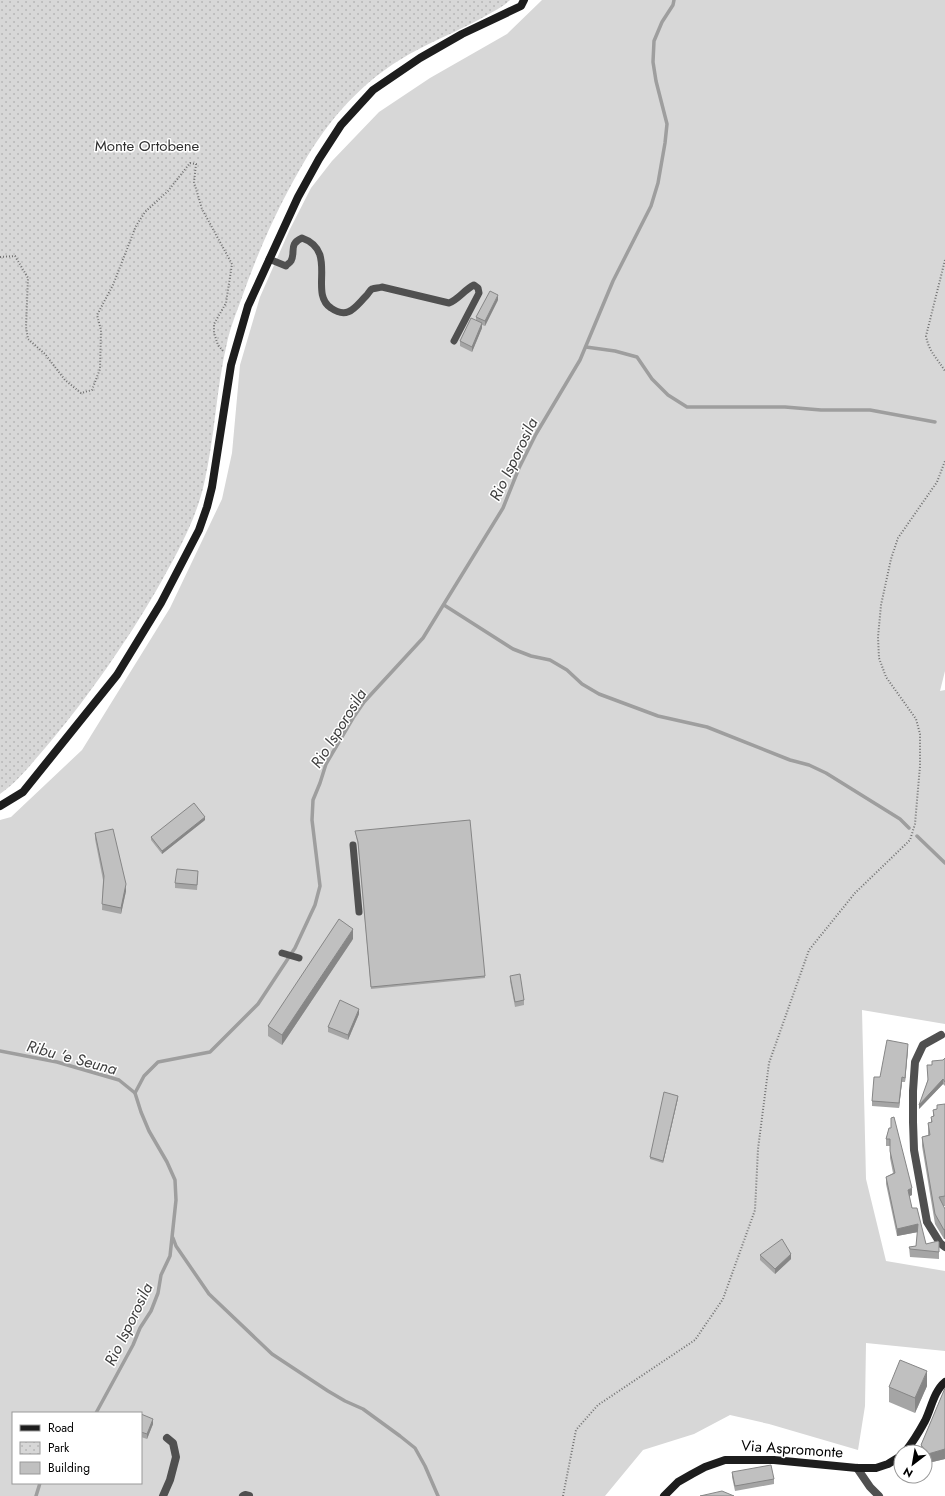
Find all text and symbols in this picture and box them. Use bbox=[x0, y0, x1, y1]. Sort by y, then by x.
park label: Monte Ortobene bbox=[95, 135, 200, 157]
water label: Rio Isporosila bbox=[483, 414, 544, 505]
water label: Rio Isporosila bbox=[305, 684, 372, 772]
water label: Ribu 'e Seuna bbox=[24, 1034, 120, 1081]
water label: Rio Isporosila bbox=[98, 1279, 159, 1370]
legend bbox=[12, 1412, 142, 1484]
text: Road bbox=[48, 1419, 74, 1437]
street label: Via Aspromonte bbox=[740, 1434, 844, 1464]
text: Park bbox=[48, 1439, 70, 1457]
north arrow bbox=[893, 1444, 933, 1484]
text: Building bbox=[48, 1459, 90, 1477]
text: N bbox=[900, 1463, 916, 1482]

